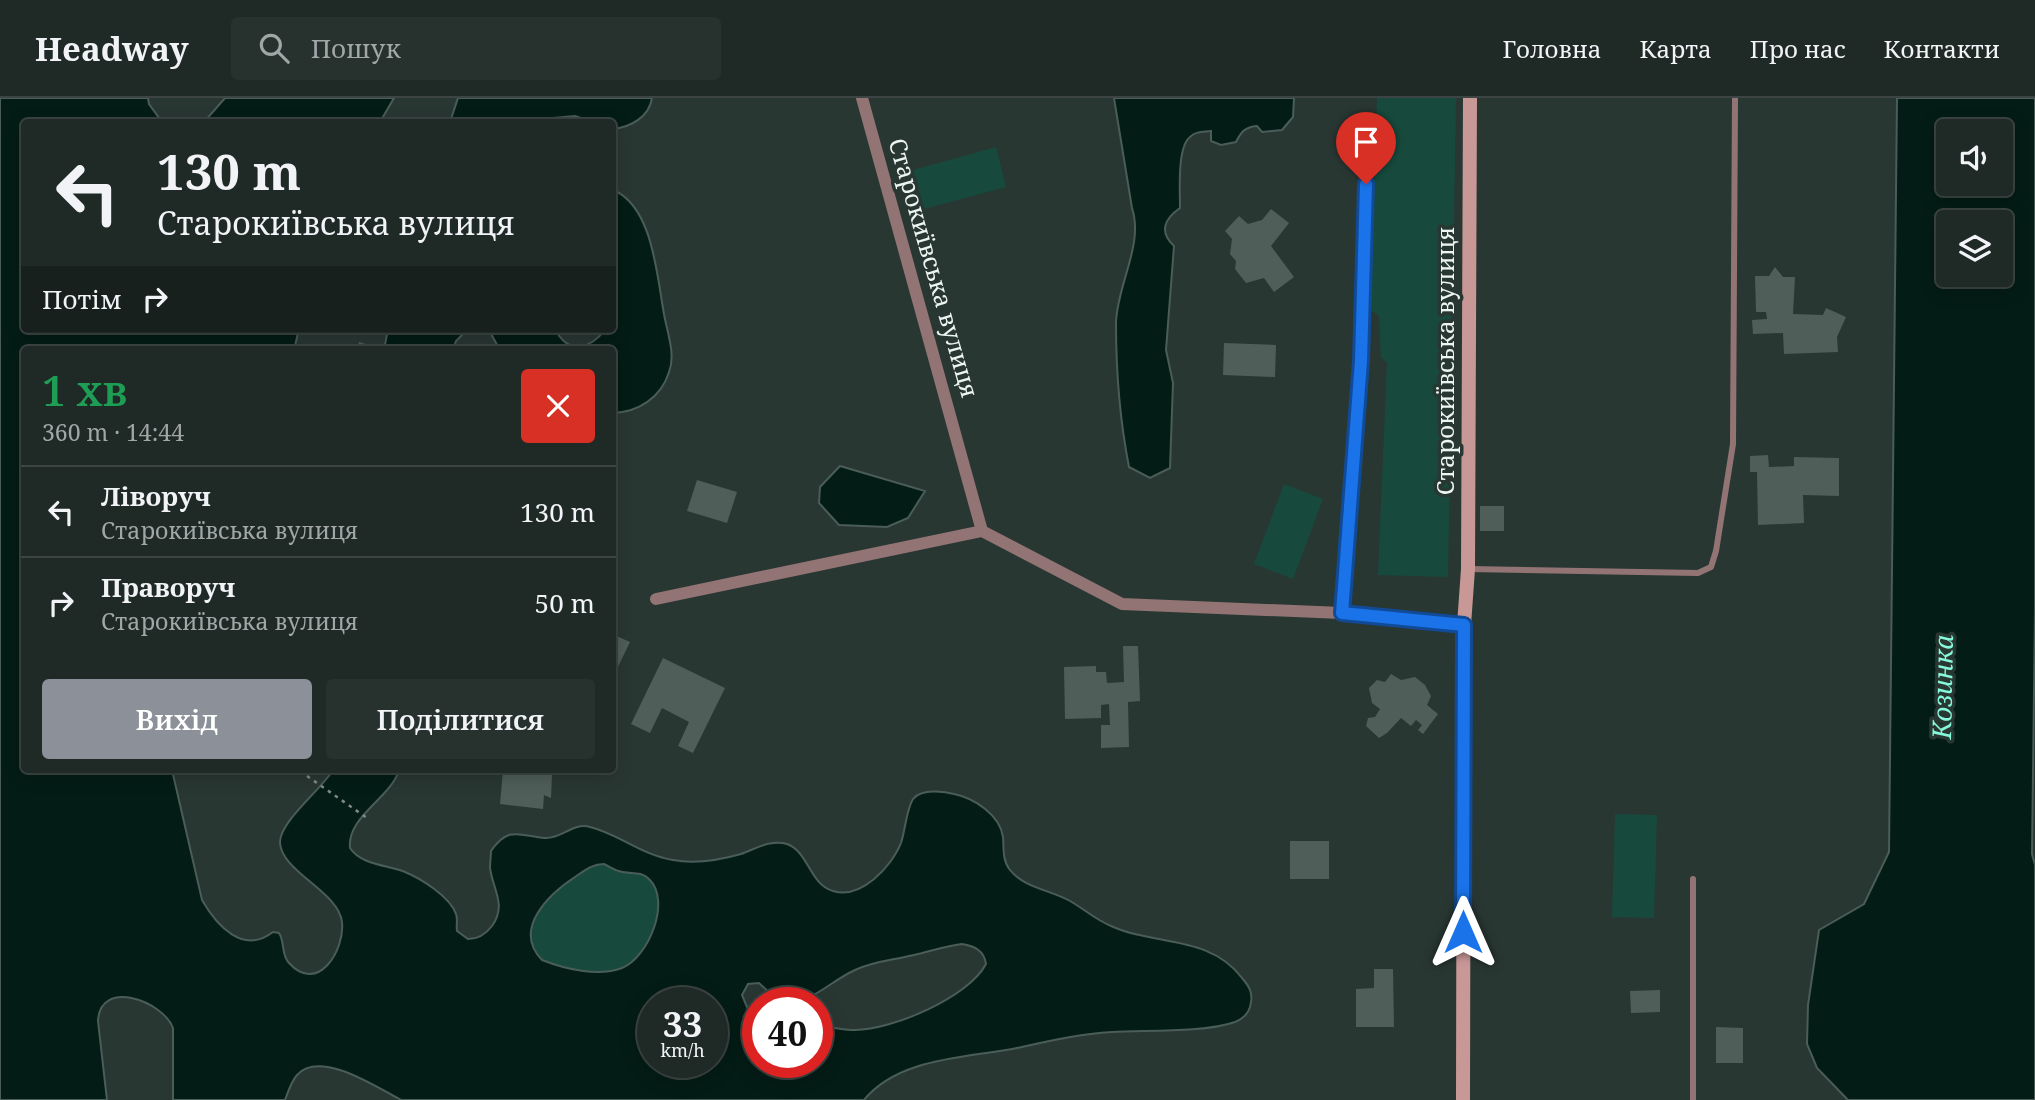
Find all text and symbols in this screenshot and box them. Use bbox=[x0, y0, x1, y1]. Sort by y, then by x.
search box bbox=[231, 17, 721, 80]
text: Headway bbox=[35, 26, 189, 71]
icon: search bbox=[255, 29, 293, 67]
text: Пошук bbox=[311, 30, 401, 66]
text: Головна bbox=[1502, 32, 1602, 65]
text: Карта bbox=[1640, 32, 1712, 65]
text: Про нас bbox=[1750, 32, 1846, 65]
text: Контакти bbox=[1884, 32, 2000, 65]
pin bbox=[1336, 112, 1396, 184]
map controls bbox=[1936, 119, 2013, 287]
button: sound bbox=[1936, 119, 2013, 196]
icon: arrive bbox=[1347, 123, 1385, 161]
street label: Старокиївська вулиця bbox=[882, 134, 987, 401]
text: 130 m bbox=[157, 138, 301, 204]
icon: left bbox=[42, 147, 133, 238]
text: Старокиївська вулиця bbox=[157, 201, 515, 244]
button: layers bbox=[1936, 210, 2013, 287]
street label: Старокиївська вулиця bbox=[1428, 227, 1461, 495]
icon: right bbox=[136, 280, 174, 318]
text: Потім bbox=[42, 281, 122, 317]
text: 1 хв bbox=[42, 361, 127, 418]
button: close bbox=[521, 369, 595, 443]
text: 360 m · 14:44 bbox=[42, 416, 184, 448]
text: Ліворуч bbox=[101, 478, 211, 514]
icon: left bbox=[42, 493, 80, 531]
text: 130 m bbox=[520, 494, 595, 530]
text: Старокиївська вулиця bbox=[101, 514, 358, 546]
text: Праворуч bbox=[101, 569, 235, 605]
icon: right bbox=[42, 584, 80, 622]
text: 50 m bbox=[535, 585, 595, 621]
text: Старокиївська вулиця bbox=[101, 605, 358, 637]
water label: Козинка bbox=[1923, 634, 1961, 741]
button: Вихід bbox=[42, 679, 312, 759]
button: Поділитися bbox=[326, 679, 595, 759]
position arrow bbox=[1426, 895, 1500, 969]
speed limit sign: 40 bbox=[742, 987, 833, 1078]
text: 33 bbox=[663, 1000, 702, 1047]
text: km/h bbox=[660, 1038, 705, 1062]

